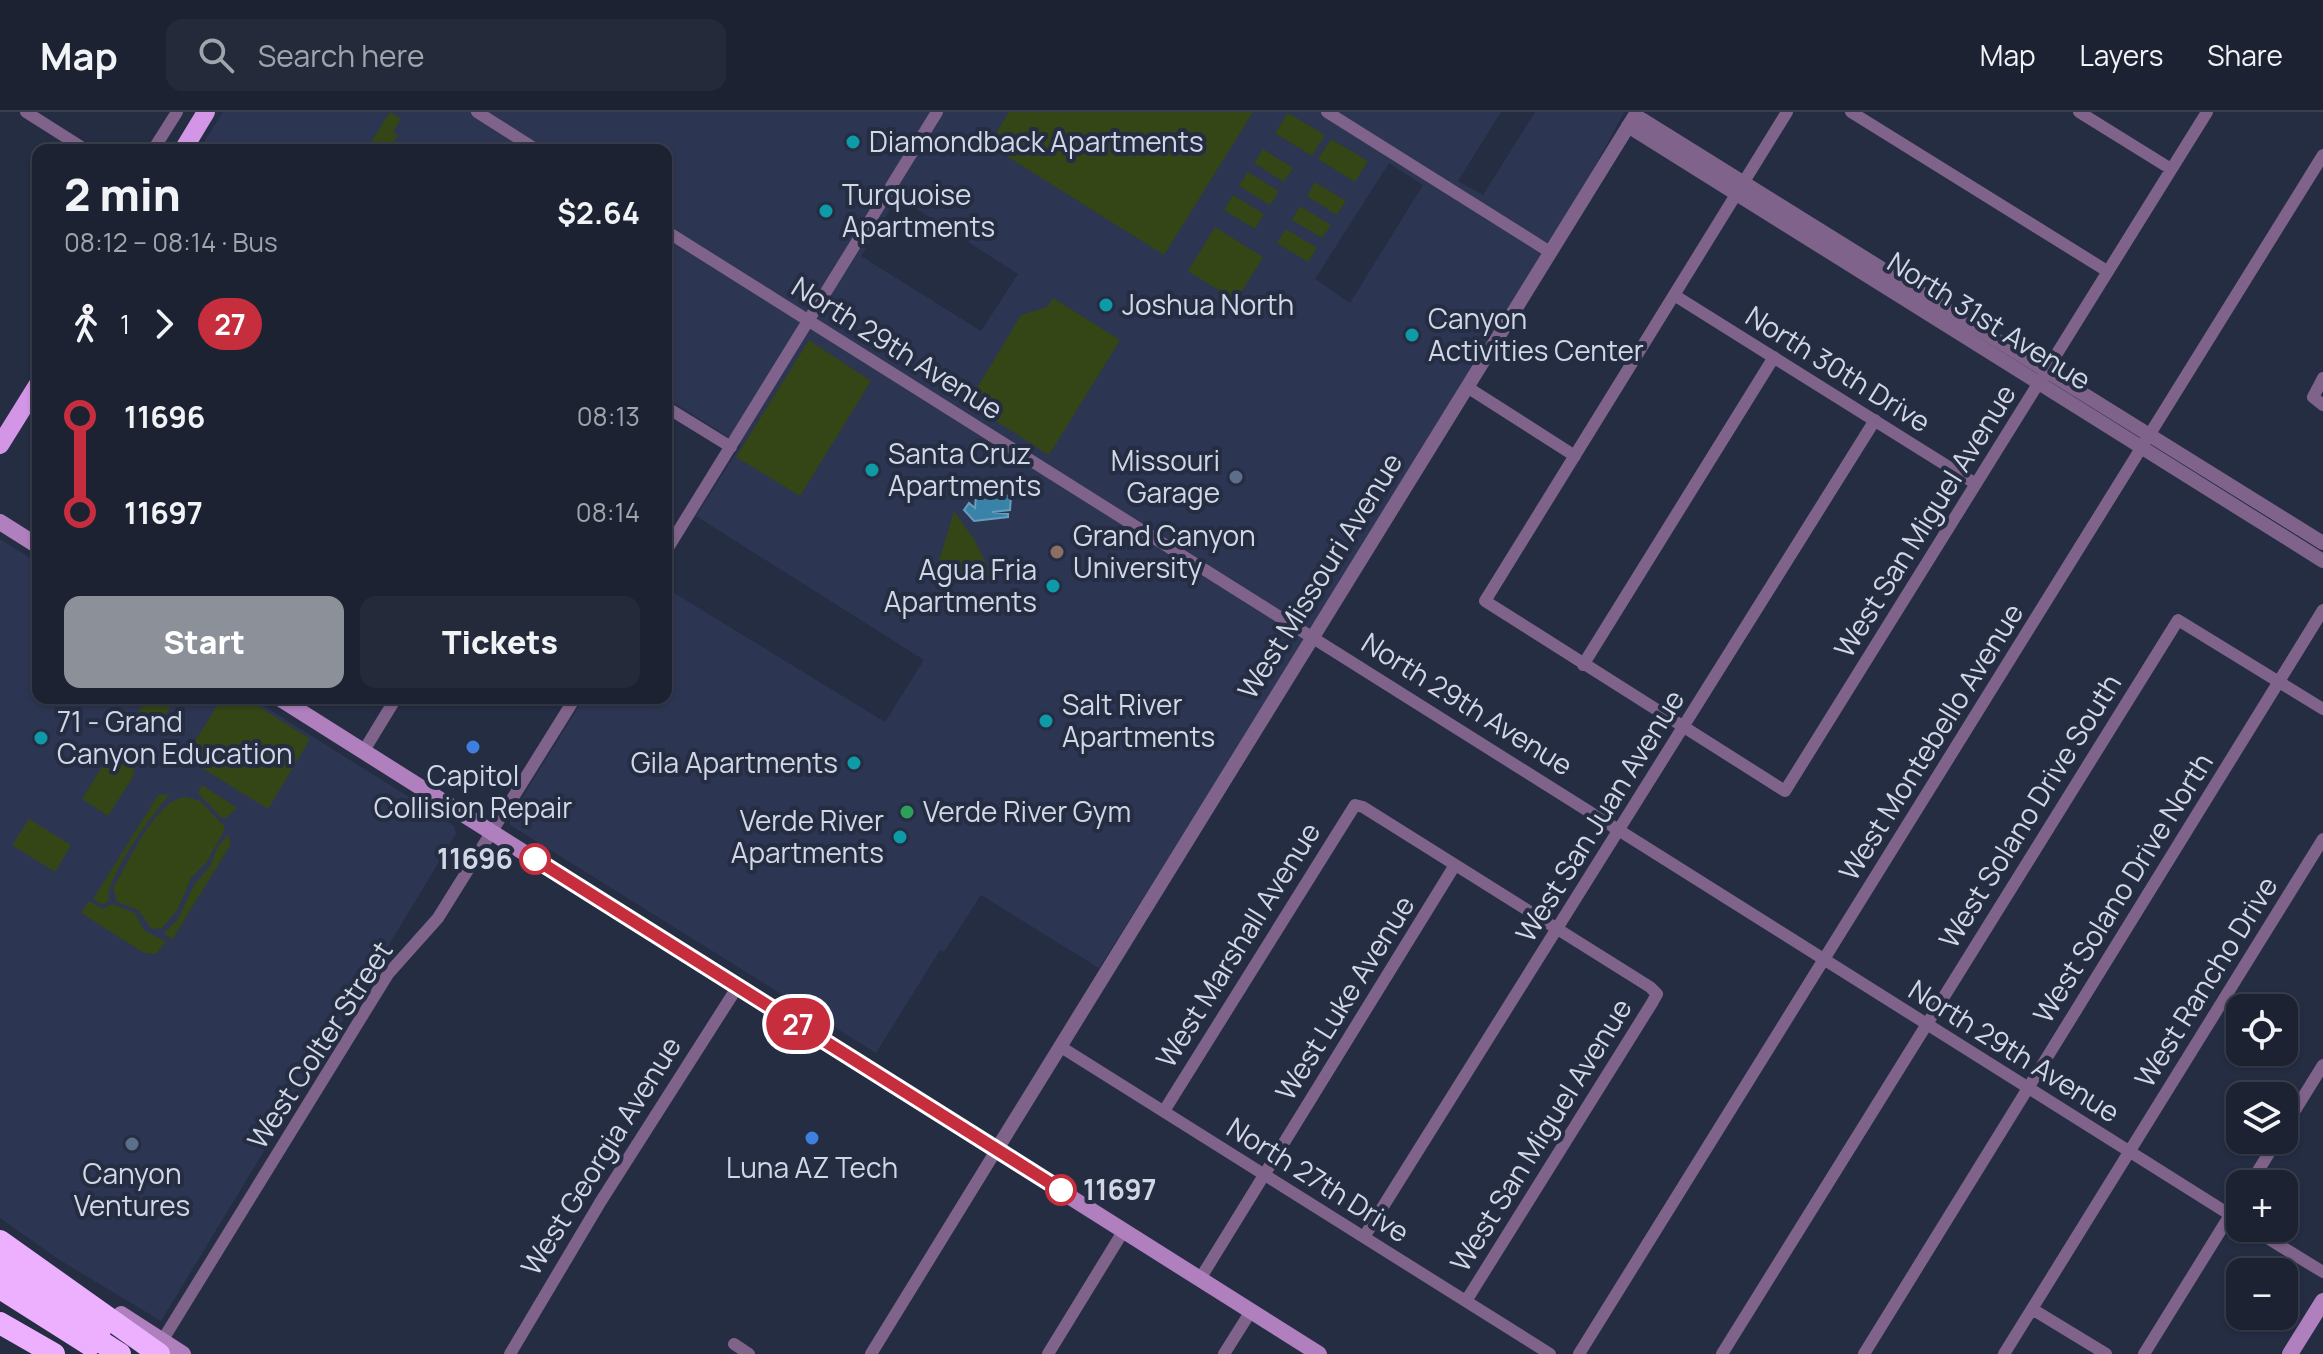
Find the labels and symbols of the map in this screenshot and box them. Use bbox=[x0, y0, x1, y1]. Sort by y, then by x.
place label: Diamondback Apartments bbox=[869, 122, 1204, 160]
marker: Diamondback Apartments bbox=[844, 133, 862, 151]
place label: Turquoise Apartments bbox=[842, 175, 995, 245]
marker: Turquoise Apartments bbox=[817, 202, 835, 220]
street label: North 31st Avenue bbox=[1881, 242, 2098, 398]
street label: North 29th Avenue bbox=[785, 267, 1010, 427]
place label: Joshua North bbox=[1122, 285, 1294, 323]
marker: Joshua North bbox=[1097, 296, 1115, 314]
street label: North 30th Drive bbox=[1739, 296, 1938, 440]
place label: Canyon Activities Center bbox=[1428, 299, 1644, 369]
marker: Canyon Activities Center bbox=[1403, 326, 1421, 344]
street label: West San Miguel Avenue bbox=[1825, 377, 2024, 664]
place label: Santa Cruz Apartments bbox=[888, 434, 1041, 504]
place label: Missouri Garage bbox=[1111, 441, 1220, 511]
street label: West Missouri Avenue bbox=[1228, 445, 1410, 706]
marker: Santa Cruz Apartments bbox=[863, 461, 881, 479]
marker: Missouri Garage bbox=[1227, 468, 1245, 486]
place label: Grand Canyon University bbox=[1073, 516, 1256, 586]
marker: Grand Canyon University bbox=[1048, 543, 1066, 561]
place label: Agua Fria Apartments bbox=[884, 550, 1037, 620]
marker: Agua Fria Apartments bbox=[1044, 577, 1062, 595]
street label: West Montebello Avenue bbox=[1829, 596, 2031, 887]
street label: North 29th Avenue bbox=[1355, 623, 1580, 783]
street label: West Solano Drive South bbox=[1929, 666, 2129, 955]
street label: West San Juan Avenue bbox=[1506, 682, 1692, 949]
place label: Salt River Apartments bbox=[1062, 685, 1215, 755]
place label: 71 - Grand Canyon Education bbox=[57, 702, 293, 772]
marker: Salt River Apartments bbox=[1037, 712, 1055, 730]
marker: 71 - Grand Canyon Education bbox=[32, 729, 50, 747]
marker: Capitol Collision Repair bbox=[464, 738, 482, 756]
place label: Gila Apartments bbox=[631, 743, 838, 781]
street label: West Solano Drive North bbox=[2023, 745, 2221, 1030]
marker: Gila Apartments bbox=[845, 754, 863, 772]
place label: Capitol Collision Repair bbox=[374, 756, 572, 826]
place label: Verde River Gym bbox=[923, 792, 1131, 830]
place label: Verde River Apartments bbox=[731, 801, 884, 871]
marker: Verde River Gym bbox=[898, 803, 916, 821]
street label: West Marshall Avenue bbox=[1146, 815, 1328, 1074]
marker: Verde River Apartments bbox=[891, 828, 909, 846]
place label: 11696 bbox=[437, 839, 513, 877]
marker: 11696 bbox=[520, 844, 550, 874]
street label: West Rancho Drive bbox=[2125, 869, 2285, 1094]
street label: West Luke Avenue bbox=[1266, 888, 1422, 1107]
street label: West Colter Street bbox=[238, 933, 401, 1156]
street label: North 29th Avenue bbox=[1902, 970, 2127, 1130]
street label: West San Miguel Avenue bbox=[1441, 991, 1640, 1278]
line badge: 27 bbox=[762, 998, 834, 1050]
street label: West Georgia Avenue bbox=[511, 1029, 689, 1282]
street label: North 27th Drive bbox=[1220, 1108, 1417, 1250]
marker: Luna AZ Tech bbox=[803, 1129, 821, 1147]
marker: Canyon Ventures bbox=[123, 1135, 141, 1153]
place label: Luna AZ Tech bbox=[726, 1148, 898, 1186]
place label: Canyon Ventures bbox=[74, 1154, 190, 1224]
place label: 11697 bbox=[1083, 1170, 1156, 1208]
marker: 11697 bbox=[1046, 1175, 1076, 1205]

